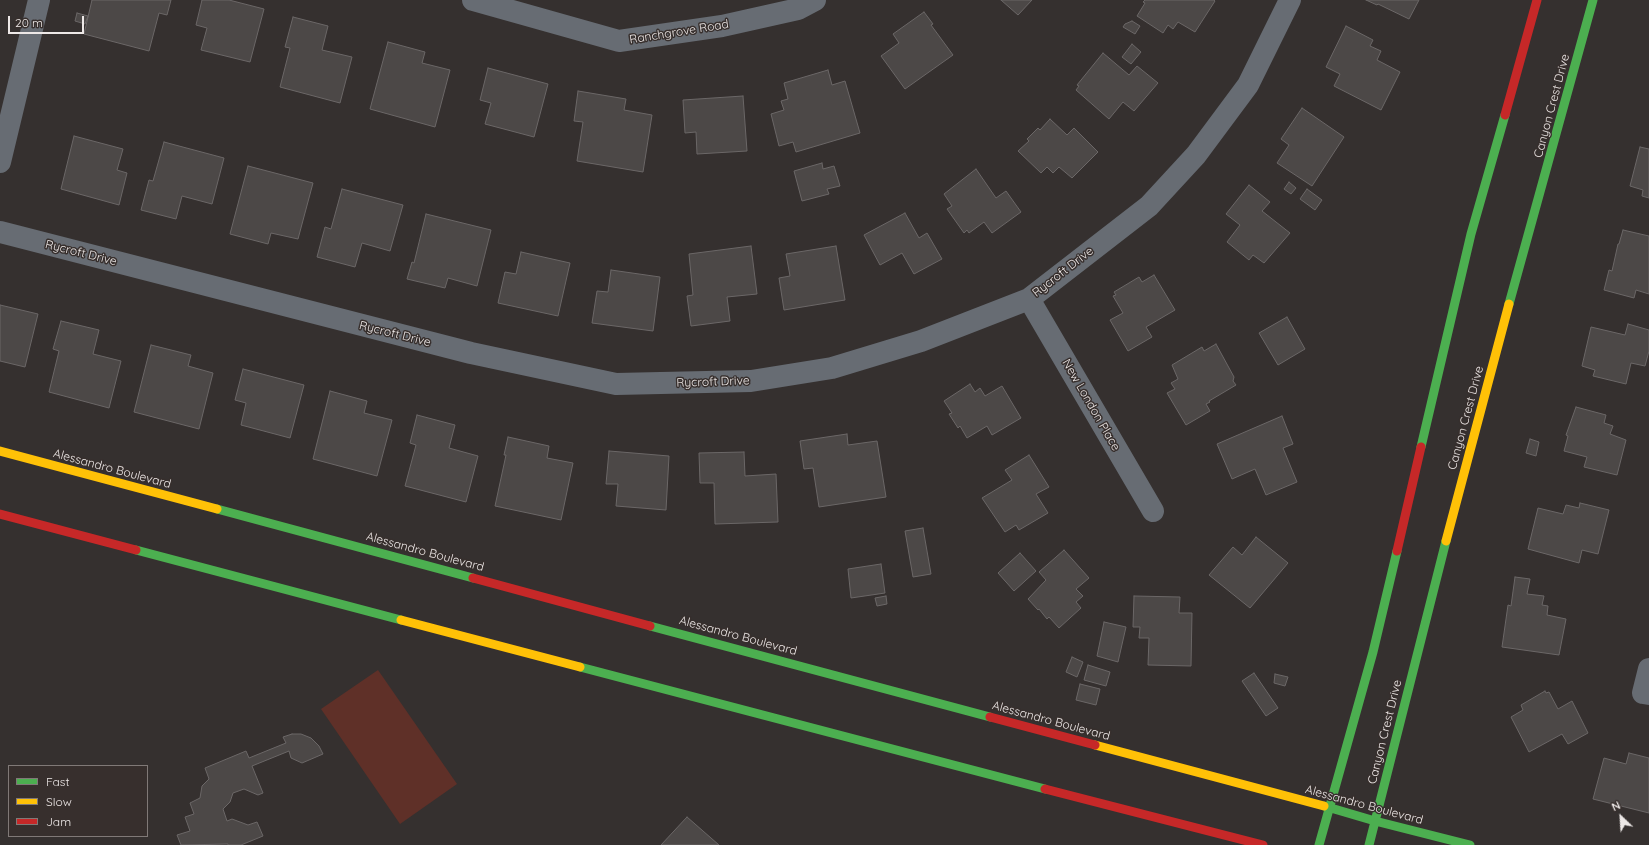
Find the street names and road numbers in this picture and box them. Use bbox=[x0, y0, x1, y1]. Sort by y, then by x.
street label: Ranchgrove Road bbox=[628, 17, 730, 47]
street label: Canyon Crest Drive bbox=[1531, 52, 1573, 160]
street label: Rycroft Drive bbox=[44, 237, 118, 269]
street label: Rycroft Drive bbox=[1030, 244, 1096, 300]
street label: Rycroft Drive bbox=[358, 318, 432, 350]
street label: New London Place bbox=[1059, 357, 1123, 453]
street label: Canyon Crest Drive bbox=[1445, 364, 1487, 472]
street label: Rycroft Drive bbox=[676, 374, 750, 390]
street label: Alessandro Boulevard bbox=[52, 446, 172, 492]
street label: Alessandro Boulevard bbox=[365, 529, 485, 575]
street label: Alessandro Boulevard bbox=[678, 613, 798, 659]
street label: Canyon Crest Drive bbox=[1365, 678, 1405, 786]
street label: Alessandro Boulevard bbox=[991, 698, 1111, 744]
street label: Alessandro Boulevard bbox=[1304, 782, 1424, 828]

